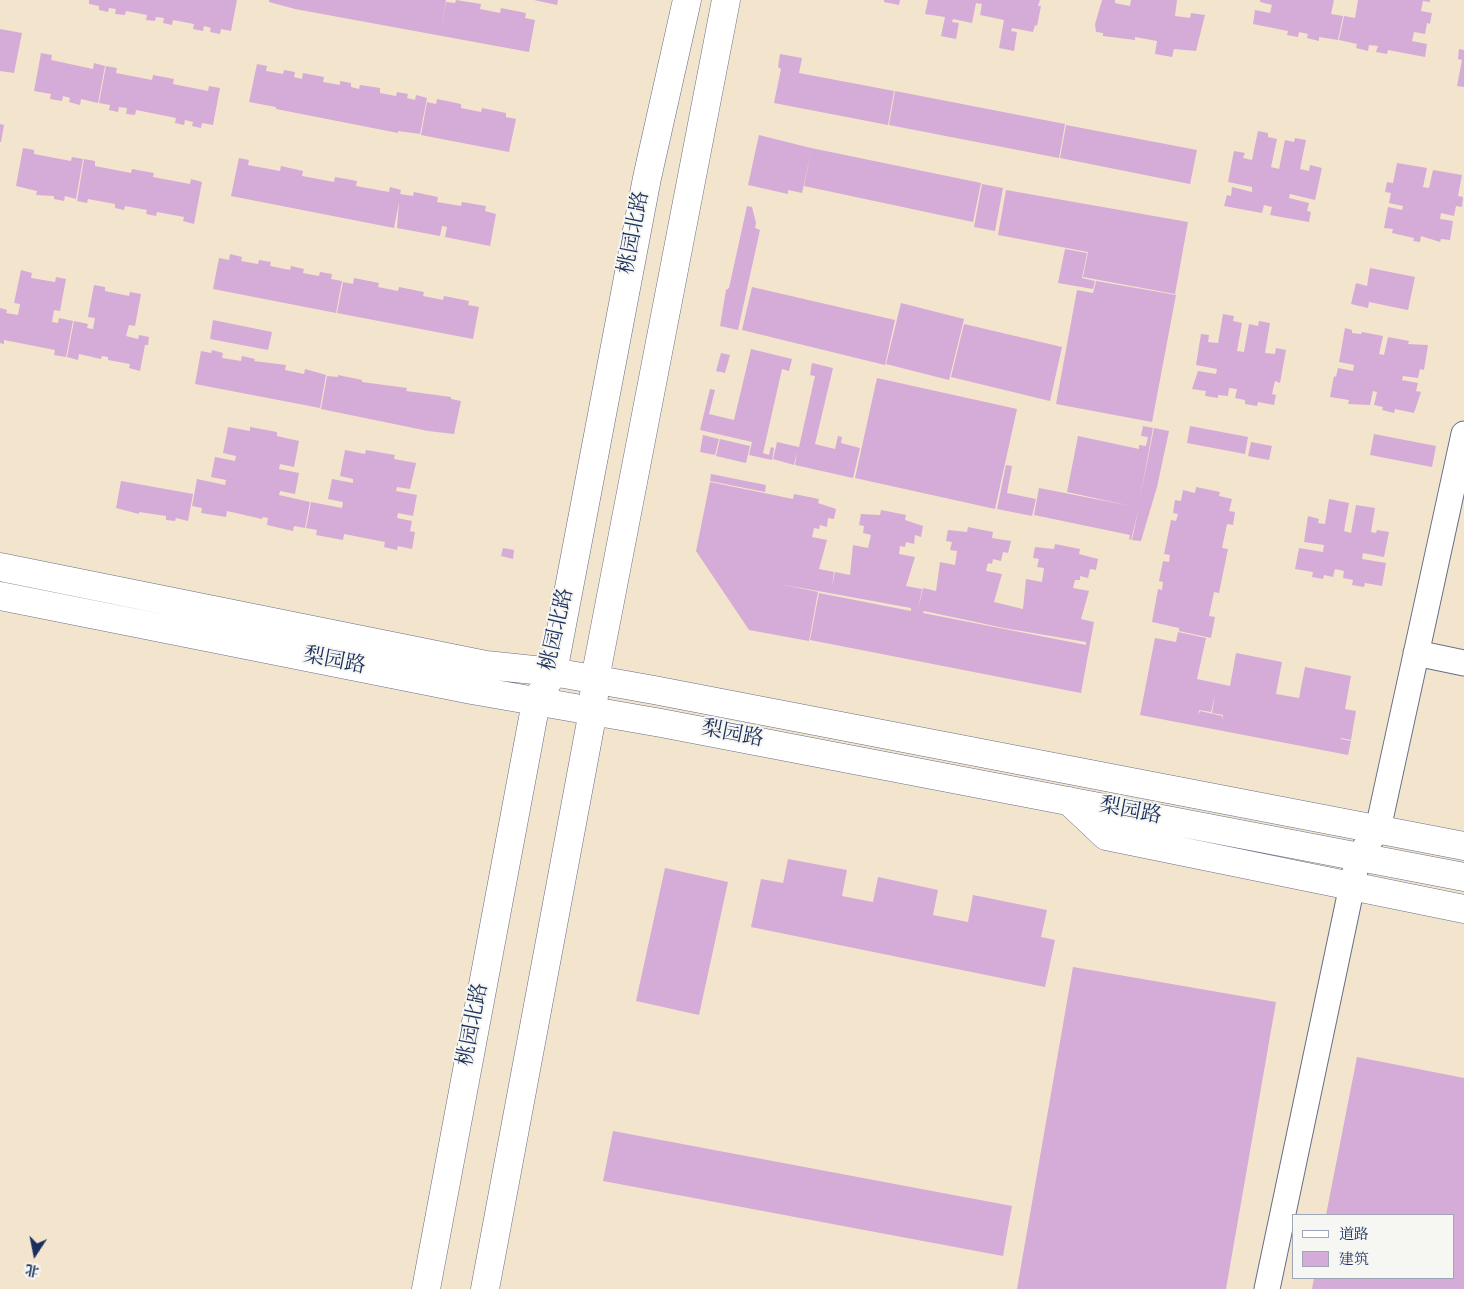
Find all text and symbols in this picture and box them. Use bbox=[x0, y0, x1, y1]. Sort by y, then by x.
street label: 桃园北路 bbox=[616, 189, 656, 277]
street label: 桃园北路 bbox=[537, 586, 581, 674]
street label: 梨园路 bbox=[301, 645, 367, 681]
street label: 梨园路 bbox=[699, 718, 765, 754]
street label: 梨园路 bbox=[1097, 795, 1163, 831]
street label: 桃园北路 bbox=[455, 981, 495, 1069]
legend bbox=[1292, 1214, 1454, 1279]
text: 道路 bbox=[1339, 1225, 1369, 1246]
north arrow bbox=[10, 1229, 60, 1279]
text: 建筑 bbox=[1339, 1250, 1369, 1271]
text: 北 bbox=[23, 1258, 41, 1280]

